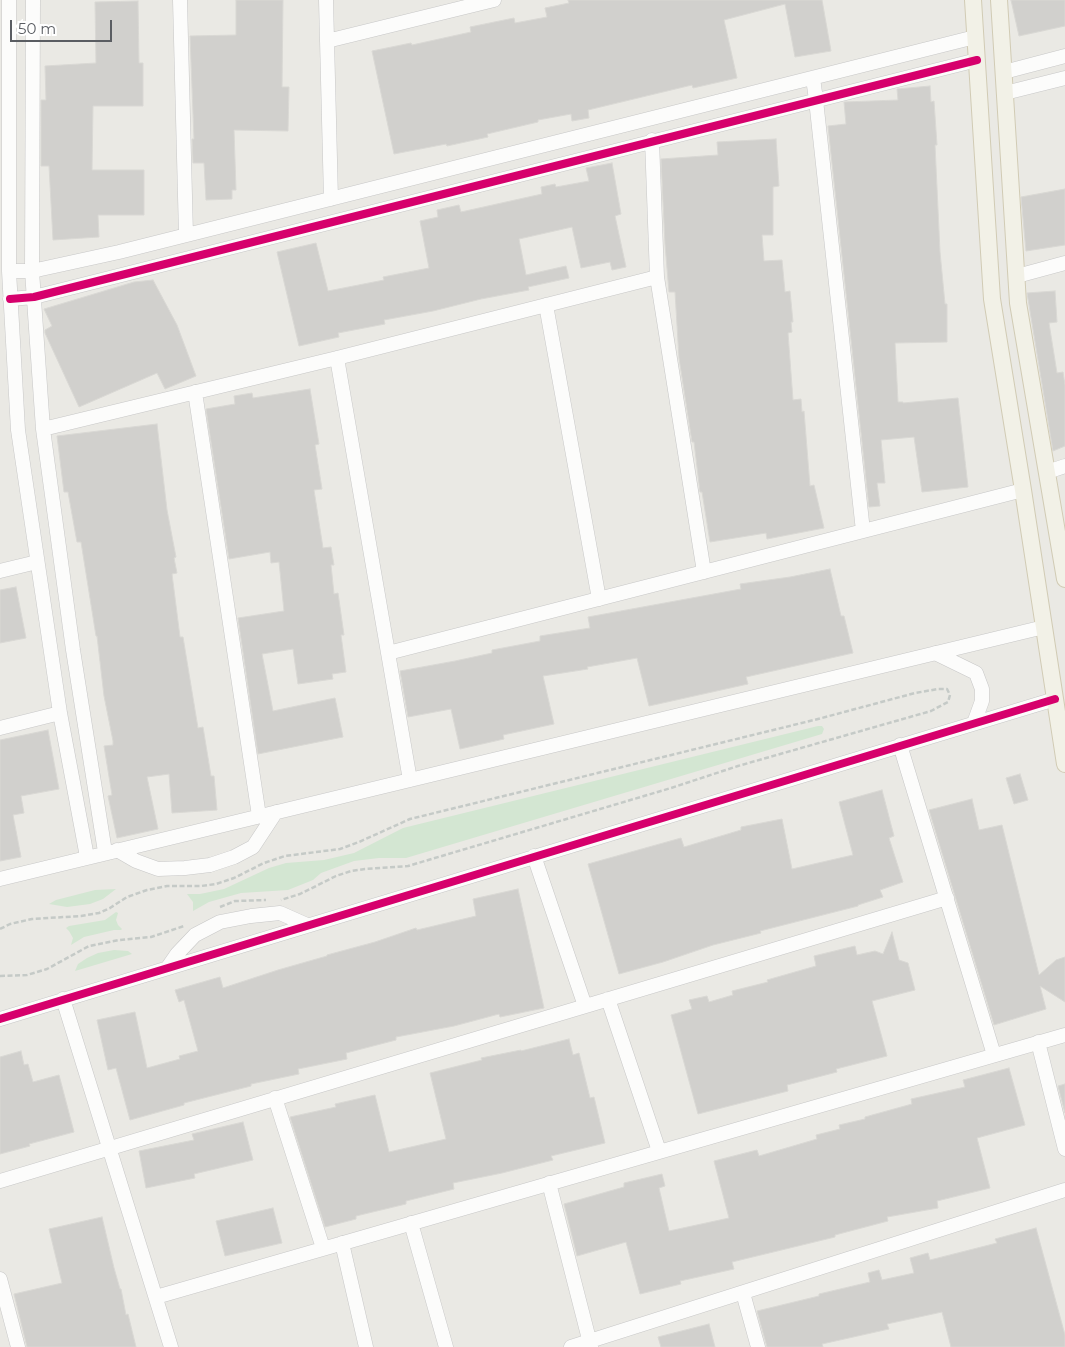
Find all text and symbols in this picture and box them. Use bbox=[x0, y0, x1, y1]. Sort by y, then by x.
scale bar bbox=[12, 10, 115, 42]
text: 50 m bbox=[18, 19, 56, 38]

